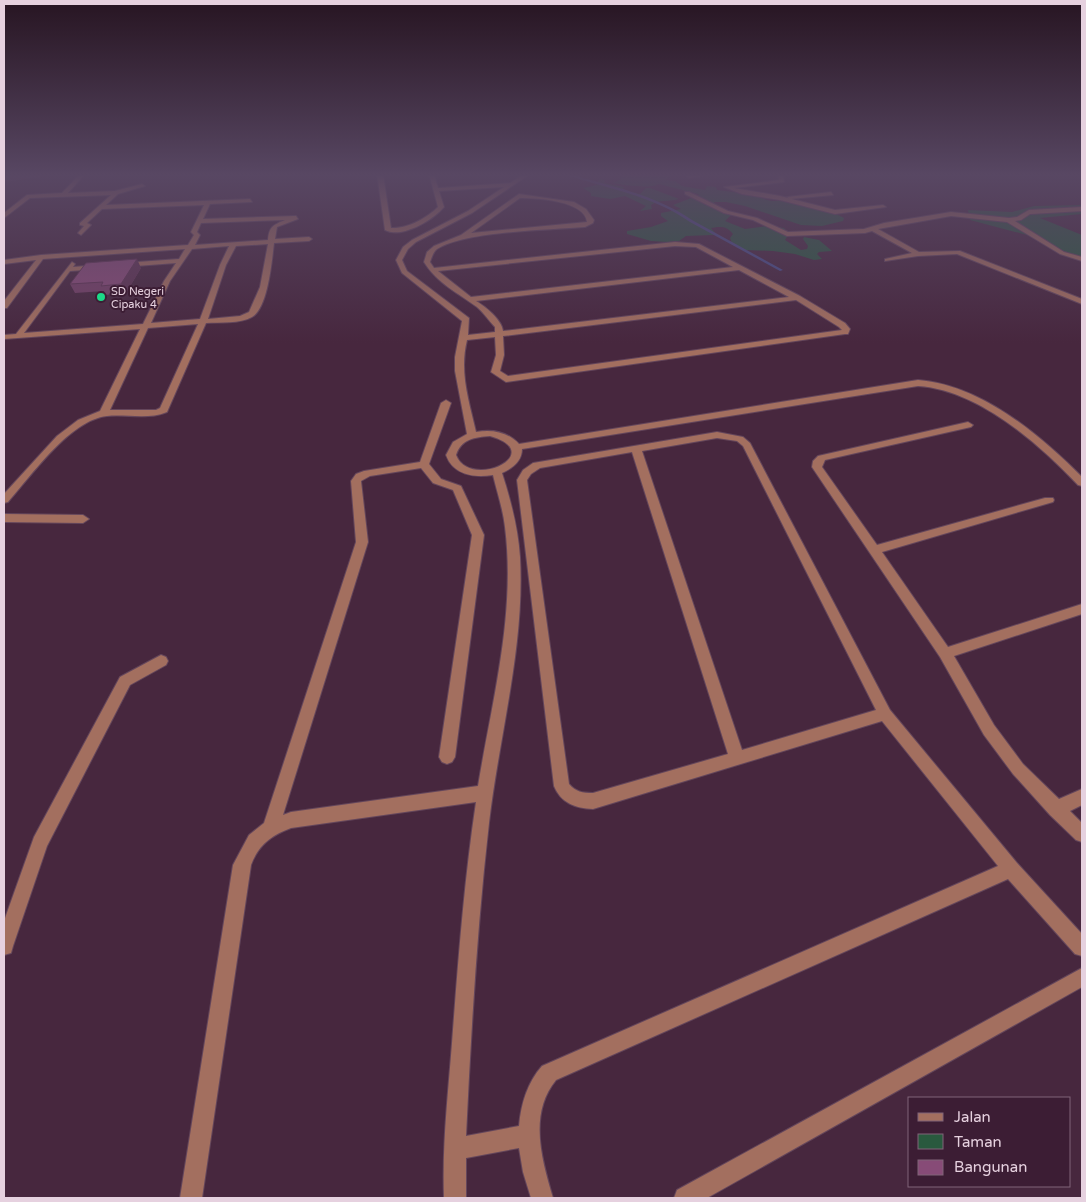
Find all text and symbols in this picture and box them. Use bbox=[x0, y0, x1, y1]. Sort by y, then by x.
place label: SD Negeri Cipaku 4 bbox=[111, 285, 164, 311]
marker: SD Negeri Cipaku 4 bbox=[95, 291, 107, 303]
legend bbox=[908, 1097, 1071, 1187]
text: Jalan bbox=[954, 1108, 991, 1126]
text: Taman bbox=[954, 1133, 1002, 1151]
text: Bangunan bbox=[954, 1158, 1027, 1176]

